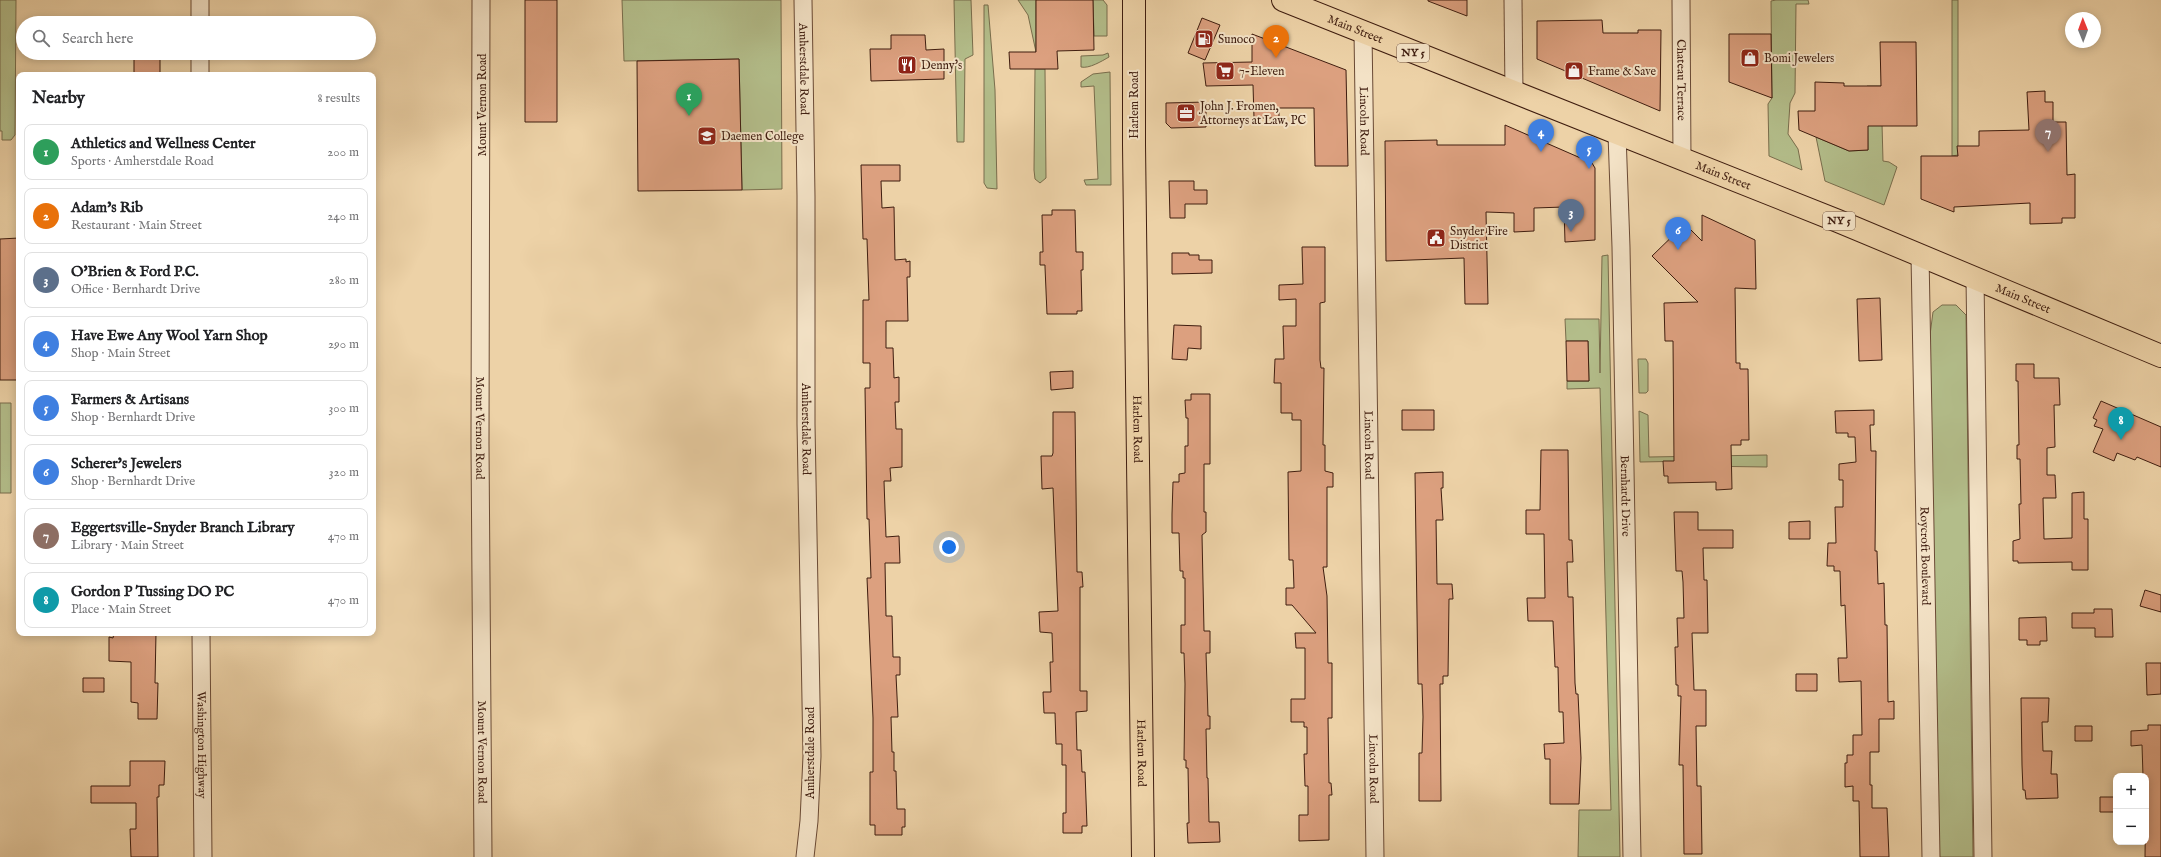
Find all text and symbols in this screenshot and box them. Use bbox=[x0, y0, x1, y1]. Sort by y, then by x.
street label: Main Street bbox=[1325, 11, 1385, 47]
north arrow bbox=[2065, 12, 2101, 48]
search box bbox=[16, 16, 376, 60]
street label: Amherstdale Road bbox=[796, 22, 812, 116]
pin: 2 bbox=[1263, 25, 1289, 58]
icon: search bbox=[30, 27, 52, 49]
fuel station icon: Sunoco bbox=[1193, 28, 1215, 50]
text: Search here bbox=[62, 29, 133, 48]
place label: Sunoco bbox=[1218, 32, 1255, 47]
street label: Chateau Terrace bbox=[1674, 39, 1689, 121]
road number: NY 5 bbox=[1397, 44, 1429, 62]
shop icon: Bomi Jewelers bbox=[1739, 47, 1761, 69]
place label: Bomi Jewelers bbox=[1764, 51, 1834, 67]
street label: Mount Vernon Road bbox=[475, 53, 490, 157]
restaurant icon: Denny's bbox=[896, 54, 918, 76]
place label: Denny's bbox=[921, 58, 962, 73]
supermarket icon: 7-Eleven bbox=[1214, 60, 1236, 82]
shop icon: Frame & Save bbox=[1563, 60, 1585, 82]
place label: 7-Eleven bbox=[1239, 64, 1285, 79]
place label: Frame & Save bbox=[1588, 64, 1657, 79]
street label: Harlem Road bbox=[1127, 71, 1142, 139]
pin: 1 bbox=[676, 83, 702, 116]
street label: Lincoln Road bbox=[1356, 86, 1372, 156]
text: Nearby bbox=[32, 88, 85, 109]
text: 8 results bbox=[317, 90, 360, 107]
place label: John J. Fromen, Attorneys at Law, PC bbox=[1198, 99, 1307, 128]
office icon: John J. Fromen, Attorneys at Law, PC bbox=[1175, 102, 1197, 124]
pin: 4 bbox=[1528, 119, 1554, 152]
pin: 7 bbox=[2035, 119, 2061, 152]
school or university icon: Daemen College bbox=[696, 125, 718, 147]
place label: Daemen College bbox=[721, 129, 805, 144]
text: Athletics and Wellness Center bbox=[71, 134, 255, 153]
pin: 5 bbox=[1576, 136, 1602, 169]
text: 1 bbox=[44, 144, 48, 161]
text: 200 m bbox=[327, 144, 359, 161]
text: Sports · Amherstdale Road bbox=[71, 153, 214, 170]
street label: Main Street bbox=[1693, 158, 1753, 193]
text: Adam's Rib bbox=[71, 198, 143, 217]
pin: 3 bbox=[1558, 199, 1584, 232]
text: 2 bbox=[43, 208, 49, 225]
text: 240 m bbox=[327, 208, 359, 225]
road number: NY 5 bbox=[1823, 212, 1855, 230]
text: Restaurant · Main Street bbox=[71, 217, 202, 234]
pin: 6 bbox=[1665, 217, 1691, 250]
place label: Snyder Fire District bbox=[1450, 224, 1508, 253]
public building icon: Snyder Fire District bbox=[1425, 227, 1447, 249]
text: O'Brien & Ford P.C. bbox=[71, 262, 199, 281]
text: 3 bbox=[44, 272, 48, 289]
text: 280 m bbox=[329, 272, 359, 289]
street label: Main Street bbox=[1993, 280, 2053, 317]
text: Office · Bernhardt Drive bbox=[71, 281, 200, 298]
text: Have Ewe Any Wool Yarn Shop bbox=[71, 326, 268, 345]
text: 4 bbox=[43, 336, 49, 353]
text: 290 m bbox=[328, 336, 359, 353]
text: Shop · Main Street bbox=[71, 345, 171, 362]
street label: Mount Vernon Road bbox=[472, 376, 488, 480]
street label: Amherstdale Road bbox=[799, 382, 814, 476]
text: Farmers & Artisans bbox=[71, 390, 189, 409]
street label: Harlem Road bbox=[1130, 395, 1146, 464]
text: 5 bbox=[44, 400, 48, 417]
text: 300 m bbox=[328, 400, 359, 417]
pin: 8 bbox=[2108, 407, 2134, 440]
text: Shop · Bernhardt Drive bbox=[71, 409, 195, 426]
street label: Lincoln Road bbox=[1361, 410, 1377, 480]
text: Scherer's Jewelers bbox=[71, 454, 181, 473]
street label: Bernhardt Drive bbox=[1617, 455, 1634, 537]
text: 6 bbox=[43, 464, 49, 481]
text: 320 m bbox=[329, 464, 359, 481]
text: Shop · Bernhardt Drive bbox=[71, 473, 195, 490]
street label: Roycroft Boulevard bbox=[1917, 506, 1934, 606]
text: Eggertsville-Snyder Branch Library bbox=[71, 518, 295, 537]
text: 7 bbox=[43, 528, 49, 545]
text: 470 m bbox=[328, 528, 359, 545]
text: Library · Main Street bbox=[71, 537, 184, 554]
your location bbox=[939, 537, 959, 557]
text: Gordon P Tussing DO PC bbox=[71, 582, 234, 601]
text: 8 bbox=[43, 592, 49, 609]
text: 470 m bbox=[328, 592, 359, 609]
text: Place · Main Street bbox=[71, 601, 171, 618]
street label: Washington Highway bbox=[194, 691, 210, 799]
street label: Mount Vernon Road bbox=[474, 700, 490, 804]
street label: Amherstdale Road bbox=[803, 706, 818, 800]
street label: Harlem Road bbox=[1134, 719, 1150, 787]
street label: Lincoln Road bbox=[1366, 734, 1382, 804]
map controls bbox=[2113, 773, 2149, 845]
button: + bbox=[2113, 773, 2149, 809]
button: − bbox=[2113, 809, 2149, 845]

